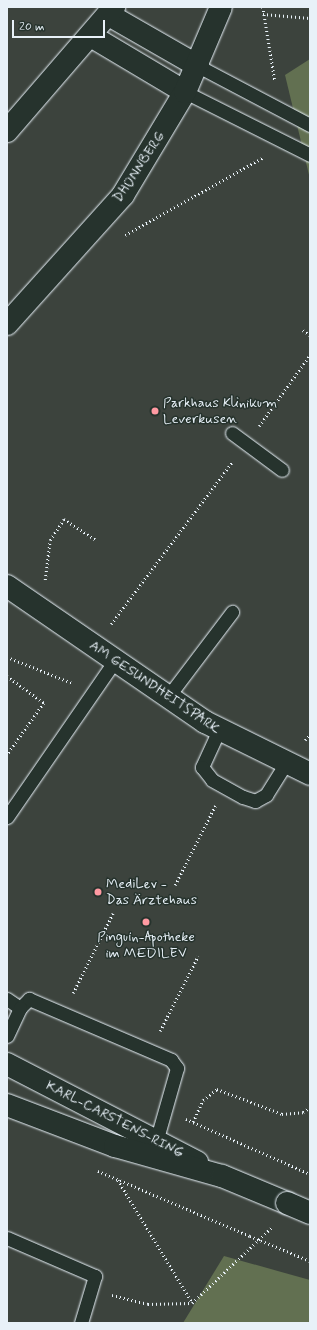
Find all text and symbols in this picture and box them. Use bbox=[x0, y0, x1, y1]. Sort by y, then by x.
scale bar bbox=[14, 12, 107, 38]
text: 20 m bbox=[19, 19, 45, 35]
street label: DHÜNNBERG bbox=[110, 128, 168, 206]
place label: Parkhaus Klinikum Leverkusen bbox=[163, 395, 279, 428]
marker: Parkhaus Klinikum Leverkusen bbox=[150, 406, 160, 416]
street label: AM GESUNDHEITSPARK bbox=[87, 637, 223, 737]
place label: MediLev - Das Ärztehaus bbox=[106, 876, 197, 908]
marker: MediLev - Das Ärztehaus bbox=[93, 887, 103, 897]
marker: Pinguin-Apotheke im MEDILEV bbox=[141, 917, 151, 927]
place label: Pinguin-Apotheke im MEDILEV bbox=[97, 929, 195, 962]
street label: KARL-CARSTENS-RING bbox=[43, 1077, 187, 1161]

